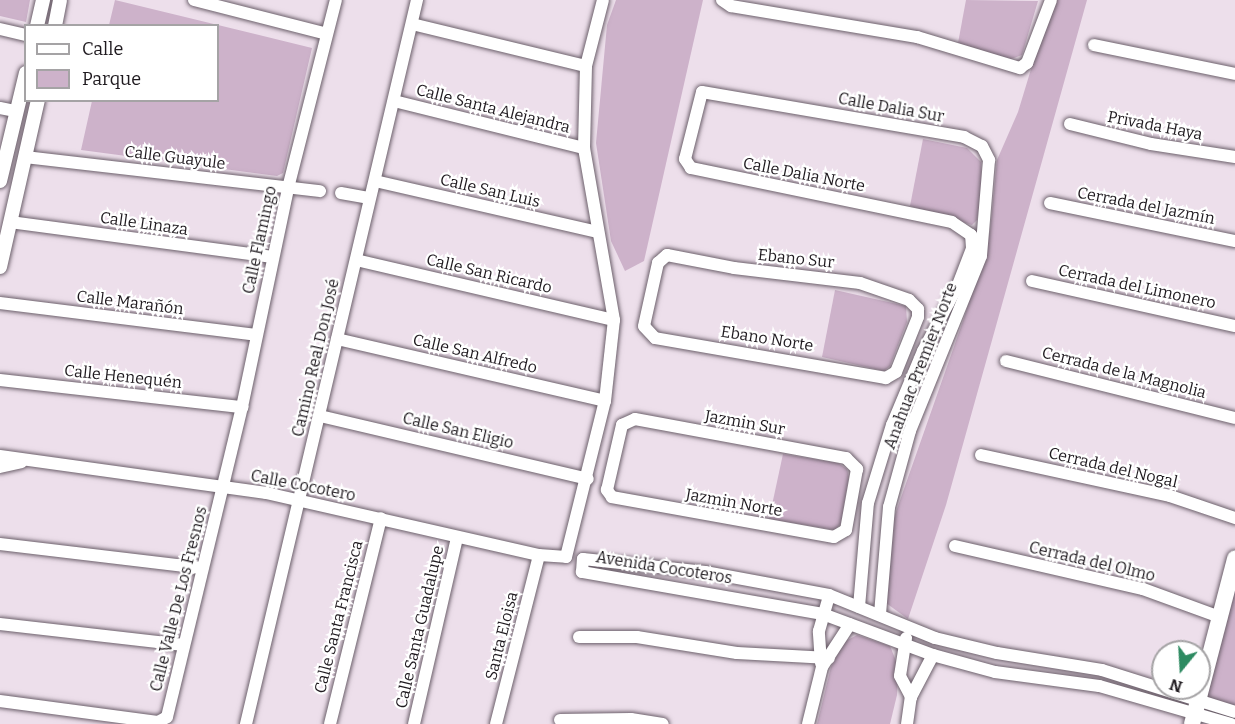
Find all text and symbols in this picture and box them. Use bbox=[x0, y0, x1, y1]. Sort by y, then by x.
legend bbox=[24, 24, 219, 102]
text: Calle bbox=[82, 38, 123, 60]
text: Parque bbox=[82, 68, 141, 90]
street label: Calle Santa Alejandra bbox=[414, 81, 572, 137]
street label: Calle Dalia Sur bbox=[837, 89, 945, 127]
street label: Privada Haya bbox=[1106, 107, 1204, 145]
street label: Calle Guayule bbox=[123, 142, 227, 174]
street label: Calle Dalia Norte bbox=[741, 154, 867, 196]
street label: Calle San Luis bbox=[438, 170, 542, 212]
street label: Cerrada del Jazmín bbox=[1076, 183, 1216, 229]
street label: Calle Flamingo bbox=[239, 184, 281, 296]
street label: Calle Linaza bbox=[99, 208, 189, 240]
street label: Ebano Sur bbox=[757, 245, 835, 273]
street label: Calle San Ricardo bbox=[424, 250, 554, 298]
street label: Cerrada del Limonero bbox=[1056, 261, 1218, 313]
street label: Camino Real Don José bbox=[288, 277, 344, 439]
street label: Anahuac Premier Norte bbox=[880, 280, 962, 452]
street label: Calle Marañón bbox=[76, 287, 184, 319]
street label: Ebano Norte bbox=[719, 322, 815, 356]
street label: Calle San Alfredo bbox=[411, 330, 539, 378]
street label: Cerrada de la Magnolia bbox=[1040, 343, 1208, 403]
street label: Calle Henequén bbox=[63, 361, 183, 393]
street label: Jazmin Sur bbox=[703, 407, 787, 439]
street label: Calle San Eligio bbox=[401, 409, 515, 453]
street label: Cerrada del Nogal bbox=[1047, 444, 1179, 492]
street label: Calle Cocotero bbox=[249, 466, 357, 506]
street label: Jazmin Norte bbox=[684, 485, 784, 521]
street label: Calle Valle De Los Fresnos bbox=[147, 504, 211, 694]
street label: Cerrada del Olmo bbox=[1027, 538, 1157, 586]
street label: Calle Santa Francisca bbox=[311, 539, 367, 695]
street label: Calle Santa Guadalupe bbox=[392, 544, 448, 710]
street label: Avenida Cocoteros bbox=[595, 548, 733, 588]
street label: Santa Eloisa bbox=[482, 590, 522, 682]
north arrow bbox=[1151, 640, 1211, 700]
text: N bbox=[1167, 675, 1185, 697]

